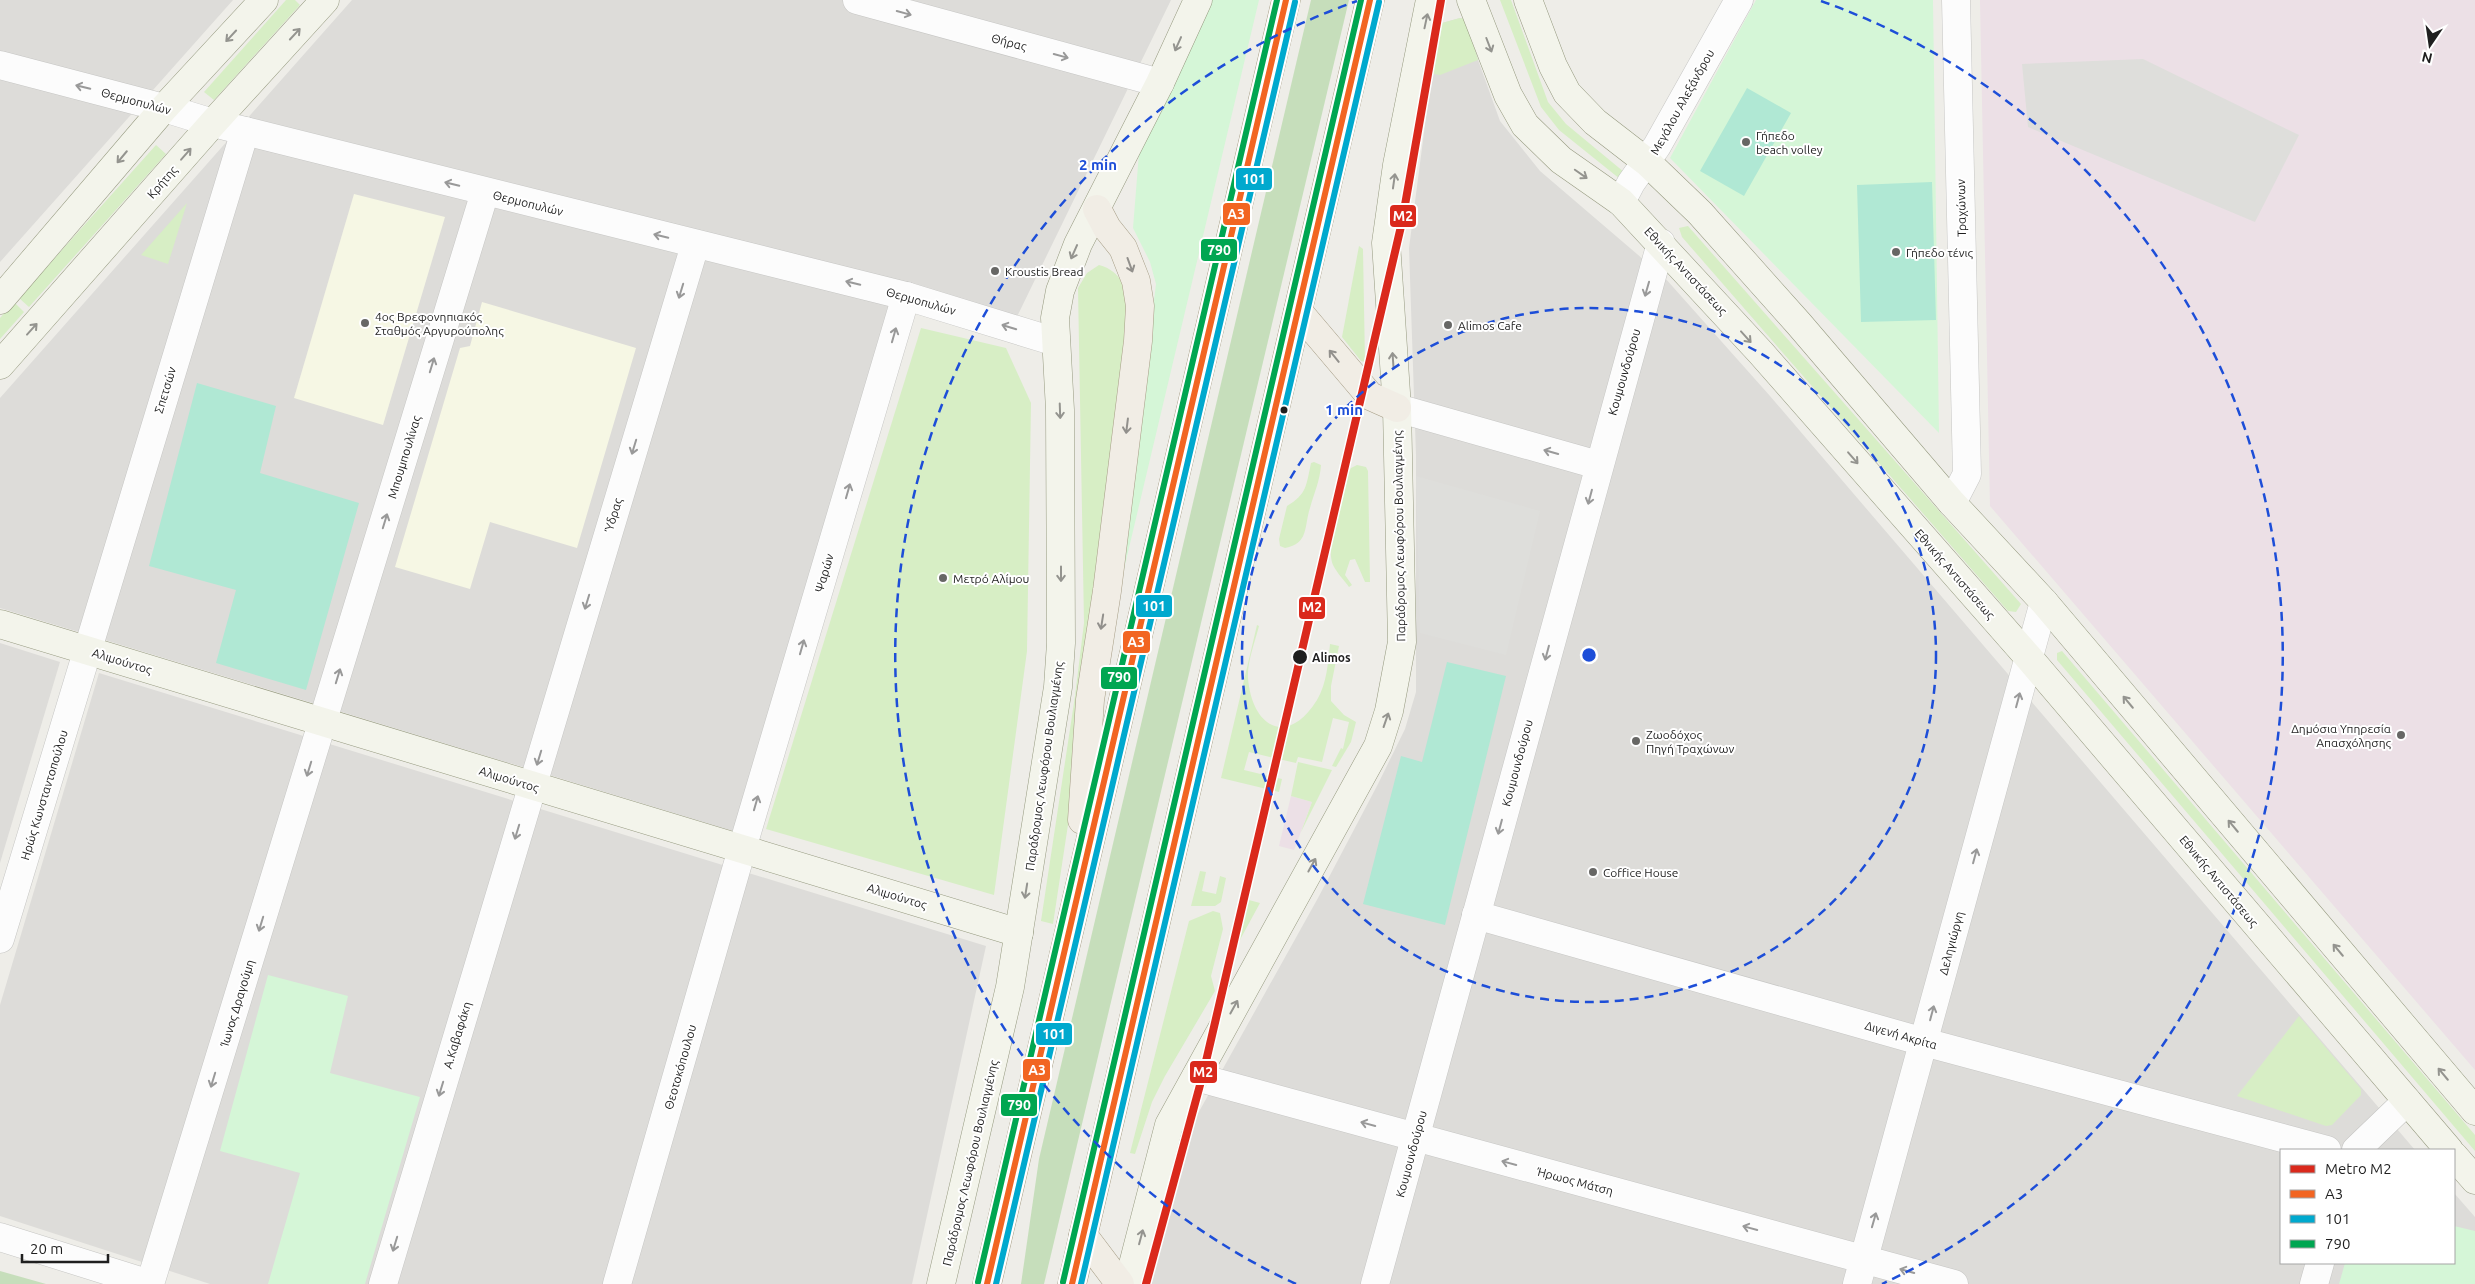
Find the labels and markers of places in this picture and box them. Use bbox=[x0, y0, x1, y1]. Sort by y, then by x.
place label: Γήπεδο beach volley bbox=[1756, 129, 1823, 156]
marker: Γήπεδο beach volley bbox=[1740, 136, 1752, 148]
marker: Γήπεδο τένις bbox=[1890, 246, 1902, 258]
place label: Γήπεδο τένις bbox=[1906, 246, 1974, 260]
marker: Kroustis Bread bbox=[989, 265, 1001, 277]
place label: Kroustis Bread bbox=[1005, 265, 1083, 278]
place label: 4ος Βρεφονηπιακός Σταθμός Αργυρούπολης bbox=[375, 310, 504, 338]
marker: 4ος Βρεφονηπιακός Σταθμός Αργυρούπολης bbox=[359, 317, 371, 329]
marker: Alimos Cafe bbox=[1442, 319, 1454, 331]
place label: Alimos Cafe bbox=[1458, 319, 1522, 332]
unlabelled marker bbox=[1279, 405, 1289, 415]
marker: Μετρό Αλίμου bbox=[937, 572, 949, 584]
place label: Μετρό Αλίμου bbox=[953, 572, 1029, 585]
centre of rings bbox=[1580, 646, 1598, 664]
marker: Alimos bbox=[1291, 648, 1309, 666]
place label: Alimos bbox=[1312, 651, 1351, 664]
place label: Δημόσια Υπηρεσία Απασχόλησης bbox=[2291, 722, 2392, 750]
place label: Ζωοδόχος Πηγή Τραχώνων bbox=[1646, 728, 1735, 755]
marker: Δημόσια Υπηρεσία Απασχόλησης bbox=[2395, 729, 2407, 741]
marker: Ζωοδόχος Πηγή Τραχώνων bbox=[1630, 735, 1642, 747]
marker: Coffice House bbox=[1587, 866, 1599, 878]
place label: Coffice House bbox=[1603, 866, 1678, 879]

